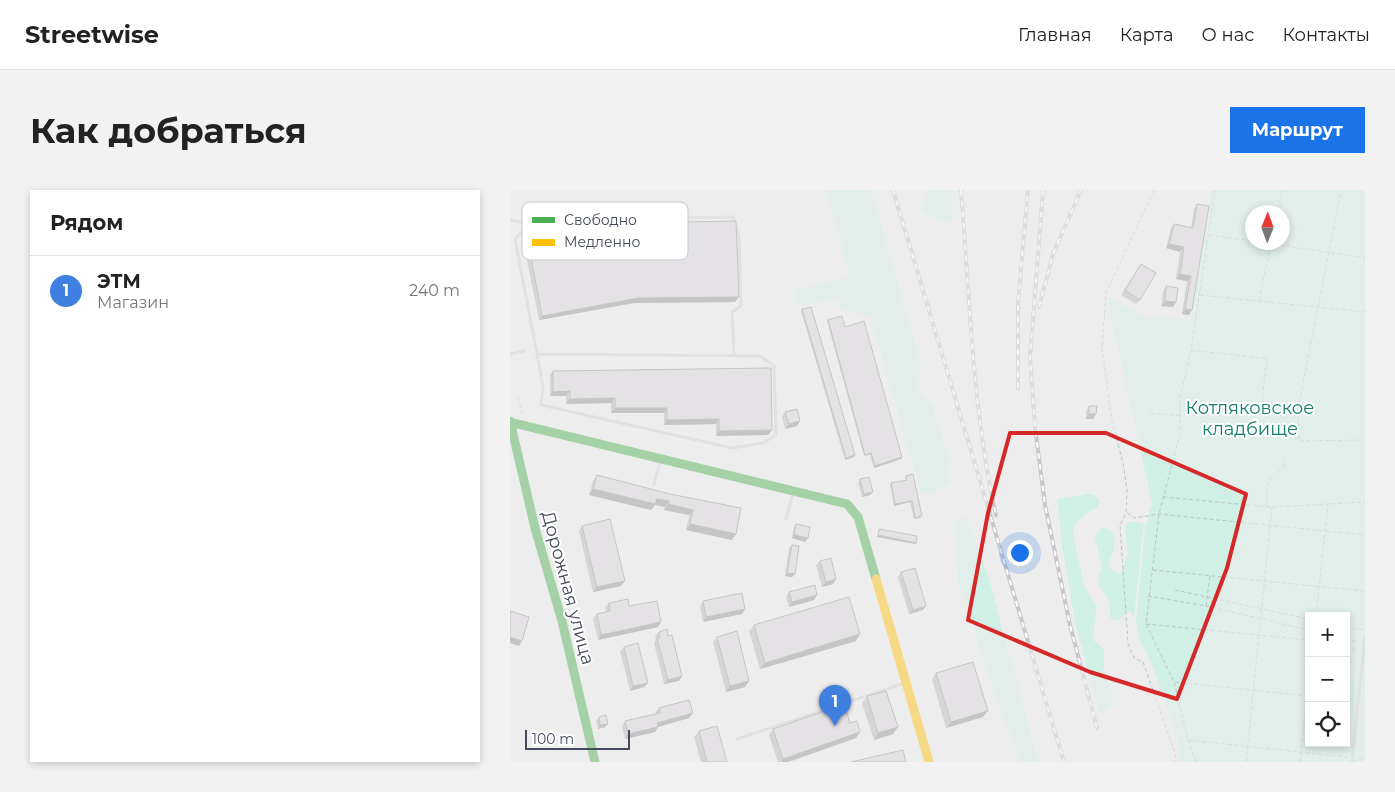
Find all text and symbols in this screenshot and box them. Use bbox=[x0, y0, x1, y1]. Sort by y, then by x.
text: Streetwise bbox=[25, 20, 159, 49]
text: Главная bbox=[1018, 24, 1092, 46]
text: Карта bbox=[1120, 24, 1174, 46]
text: О нас bbox=[1202, 24, 1254, 46]
text: Контакты bbox=[1282, 24, 1370, 46]
button: Маршрут bbox=[1230, 107, 1365, 153]
text: Как добраться bbox=[30, 109, 307, 152]
legend bbox=[522, 202, 688, 260]
north arrow bbox=[1245, 205, 1290, 250]
text: Рядом bbox=[50, 210, 123, 235]
text: Свободно bbox=[564, 211, 637, 229]
text: Медленно bbox=[564, 233, 640, 251]
text: ЭТМ bbox=[97, 270, 141, 293]
text: 1 bbox=[63, 281, 69, 300]
text: 240 m bbox=[409, 281, 460, 300]
text: Магазин bbox=[97, 293, 169, 312]
park label: Котляковское кладбище bbox=[1186, 397, 1314, 440]
street label: Дорожная улица bbox=[537, 509, 599, 667]
your location bbox=[1007, 540, 1033, 566]
map controls bbox=[1305, 612, 1350, 747]
button: + bbox=[1305, 612, 1350, 657]
button: − bbox=[1305, 657, 1350, 702]
pin: 1 bbox=[819, 685, 851, 726]
button: locate bbox=[1305, 702, 1350, 747]
scale bar bbox=[525, 727, 630, 750]
text: 100 m bbox=[532, 730, 574, 748]

